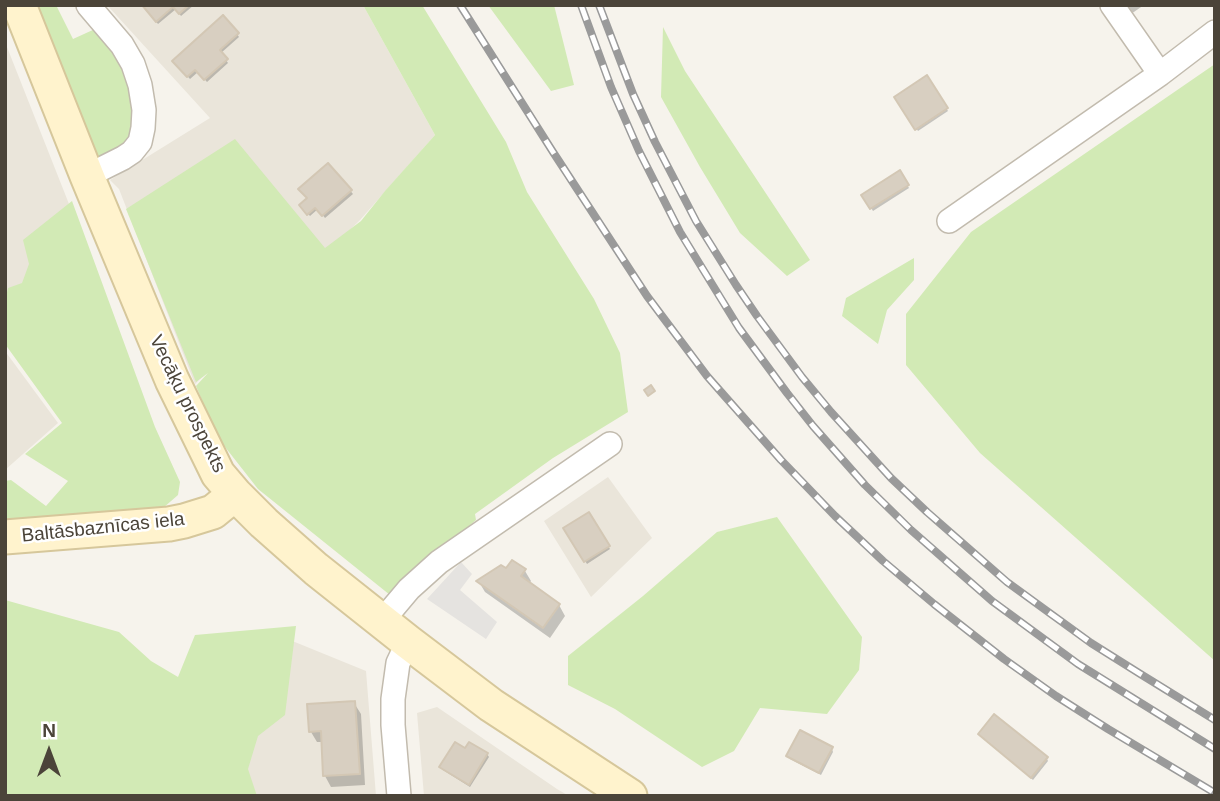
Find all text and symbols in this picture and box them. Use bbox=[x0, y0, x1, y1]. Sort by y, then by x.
street label: Vecāķu prospekts bbox=[144, 332, 230, 476]
street label: Baltāsbaznīcas iela bbox=[20, 508, 186, 548]
north arrow bbox=[14, 717, 84, 787]
text: N bbox=[42, 720, 56, 741]

